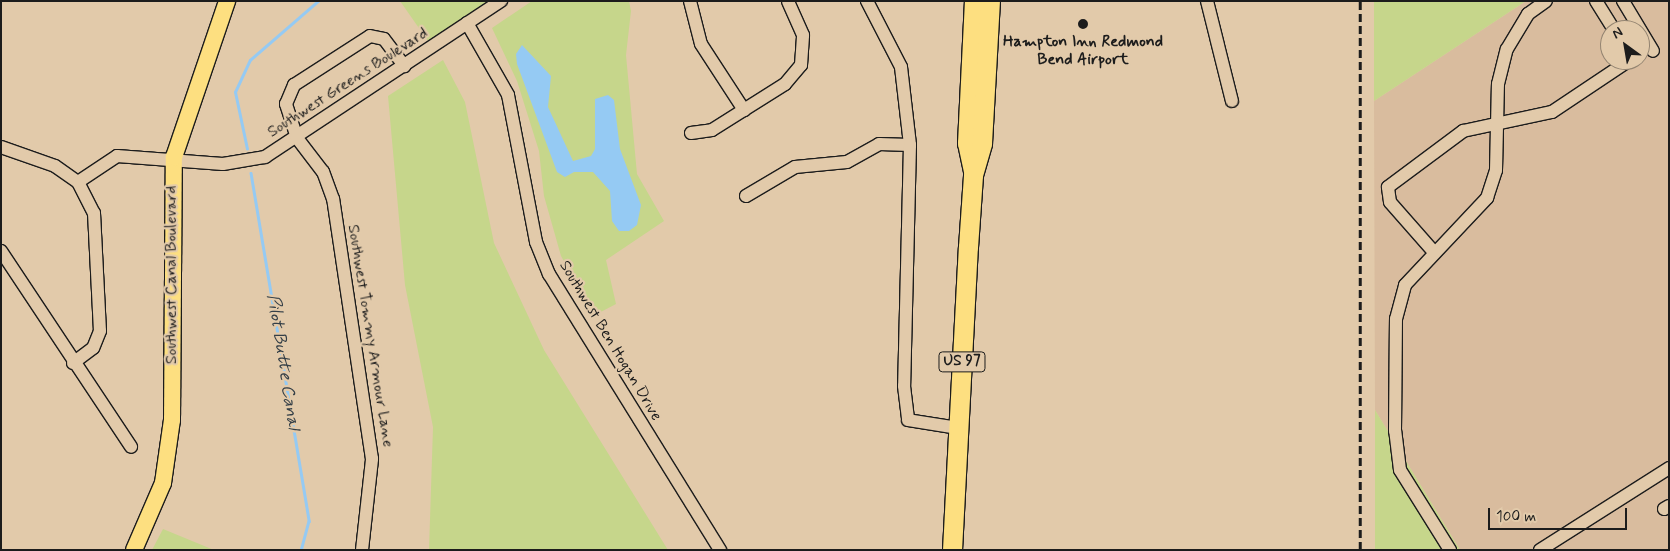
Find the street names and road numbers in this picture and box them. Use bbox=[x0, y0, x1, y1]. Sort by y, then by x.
street label: Southwest Greens Boulevard bbox=[264, 24, 432, 142]
street label: Southwest Canal Boulevard bbox=[162, 187, 182, 363]
street label: Southwest Tommy Armour Lane bbox=[343, 225, 397, 447]
street label: Southwest Ben Hogan Drive bbox=[554, 257, 666, 425]
road number: US 97 bbox=[938, 350, 986, 374]

